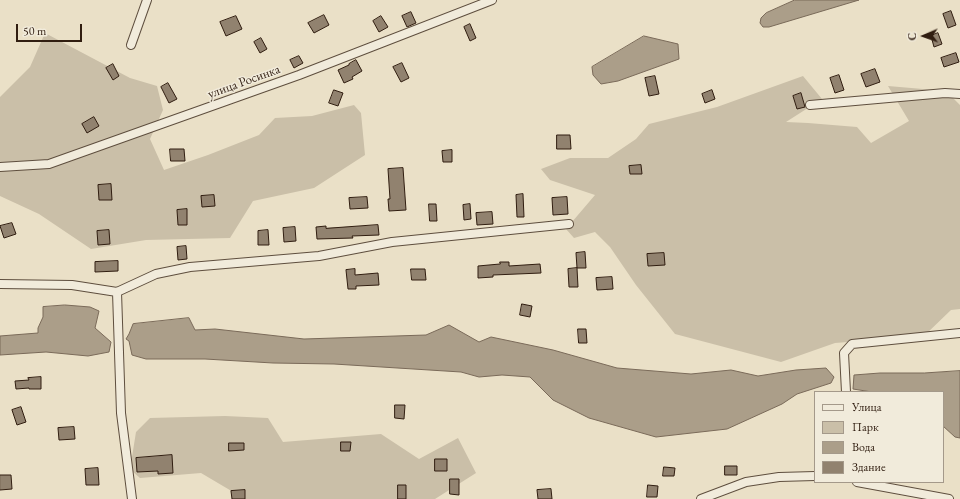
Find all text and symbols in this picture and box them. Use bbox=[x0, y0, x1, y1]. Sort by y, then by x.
scale bar bbox=[18, 16, 84, 42]
north arrow bbox=[904, 16, 944, 56]
text: 50 m bbox=[23, 23, 46, 39]
text: С bbox=[905, 32, 919, 41]
street label: улица Росинка bbox=[206, 62, 282, 102]
legend bbox=[814, 391, 944, 483]
text: Улица bbox=[852, 399, 882, 415]
text: Парк bbox=[852, 419, 879, 435]
text: Вода bbox=[852, 439, 875, 455]
text: Здание bbox=[852, 459, 886, 475]

